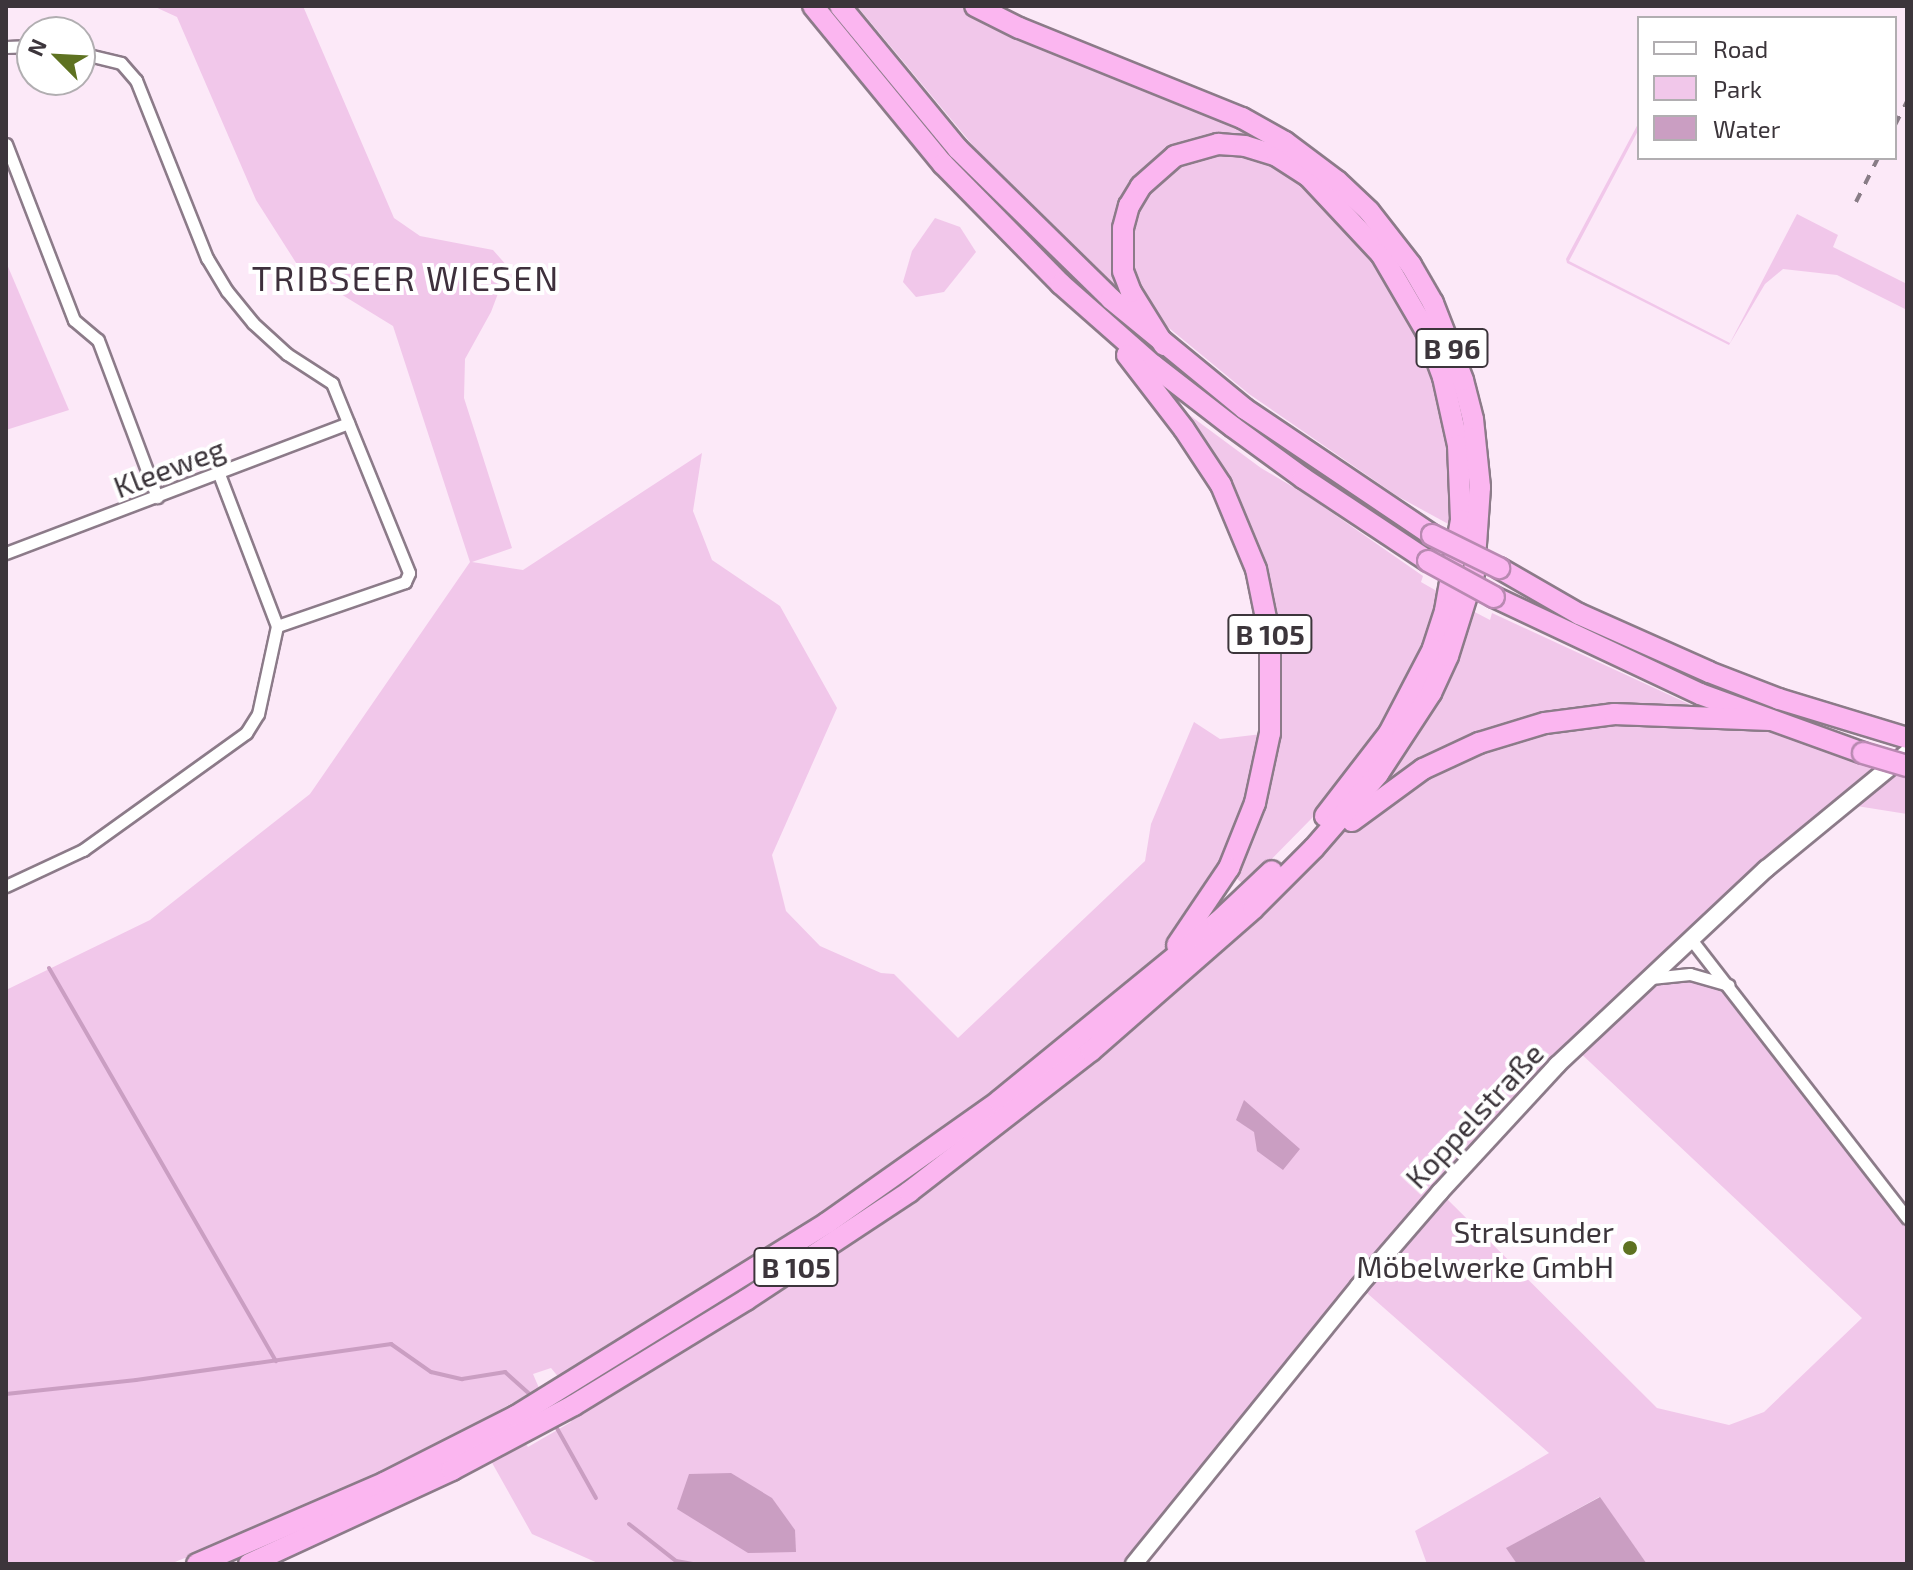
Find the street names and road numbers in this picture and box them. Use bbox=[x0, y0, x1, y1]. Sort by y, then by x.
road number: B 96 bbox=[1414, 324, 1490, 372]
street label: Kleeweg bbox=[108, 429, 230, 505]
road number: B 105 bbox=[1226, 610, 1314, 658]
street label: Koppelstraße bbox=[1398, 1035, 1550, 1195]
road number: B 105 bbox=[752, 1243, 840, 1291]

